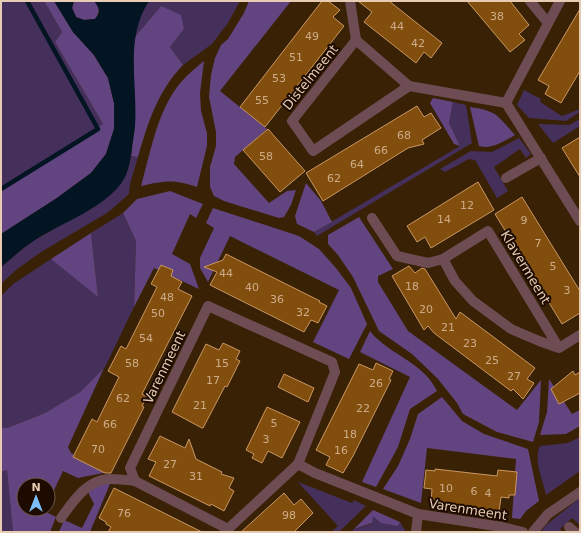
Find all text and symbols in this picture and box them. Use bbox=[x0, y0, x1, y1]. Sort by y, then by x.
house number: 38 bbox=[490, 10, 504, 23]
house number: 44 bbox=[390, 20, 404, 33]
house number: 49 bbox=[305, 30, 319, 43]
house number: 42 bbox=[411, 37, 425, 50]
street label: Distelmeent bbox=[280, 42, 341, 113]
house number: 51 bbox=[289, 51, 303, 64]
house number: 53 bbox=[272, 72, 286, 85]
house number: 55 bbox=[255, 94, 269, 107]
house number: 68 bbox=[397, 129, 411, 142]
house number: 66 bbox=[374, 144, 388, 157]
house number: 58 bbox=[259, 150, 273, 163]
house number: 64 bbox=[350, 158, 364, 171]
house number: 62 bbox=[327, 172, 341, 185]
house number: 12 bbox=[460, 199, 474, 212]
house number: 14 bbox=[437, 213, 451, 226]
house number: 9 bbox=[521, 214, 528, 227]
street label: Klavermeent bbox=[498, 228, 553, 307]
house number: 7 bbox=[535, 237, 542, 250]
house number: 5 bbox=[550, 260, 557, 273]
house number: 44 bbox=[219, 267, 233, 280]
house number: 18 bbox=[405, 280, 419, 293]
house number: 40 bbox=[245, 281, 259, 294]
house number: 3 bbox=[564, 284, 571, 297]
house number: 48 bbox=[160, 291, 174, 304]
house number: 36 bbox=[270, 293, 284, 306]
house number: 20 bbox=[419, 303, 433, 316]
house number: 32 bbox=[296, 306, 310, 319]
house number: 50 bbox=[151, 307, 165, 320]
house number: 21 bbox=[441, 321, 455, 334]
street label: Varenmeent bbox=[140, 328, 189, 406]
house number: 54 bbox=[139, 332, 153, 345]
house number: 23 bbox=[463, 337, 477, 350]
house number: 25 bbox=[485, 354, 499, 367]
house number: 58 bbox=[125, 357, 139, 370]
house number: 15 bbox=[215, 357, 229, 370]
house number: 27 bbox=[507, 370, 521, 383]
house number: 17 bbox=[206, 374, 220, 387]
house number: 26 bbox=[369, 377, 383, 390]
house number: 62 bbox=[116, 392, 130, 405]
house number: 21 bbox=[193, 399, 207, 412]
house number: 22 bbox=[356, 402, 370, 415]
house number: 5 bbox=[271, 417, 278, 430]
house number: 66 bbox=[103, 418, 117, 431]
house number: 18 bbox=[343, 428, 357, 441]
house number: 3 bbox=[263, 433, 270, 446]
house number: 70 bbox=[91, 443, 105, 456]
house number: 16 bbox=[334, 444, 348, 457]
house number: 27 bbox=[163, 458, 177, 471]
house number: 31 bbox=[189, 470, 203, 483]
north arrow bbox=[16, 477, 56, 517]
text: N bbox=[31, 481, 41, 494]
house number: 10 bbox=[439, 482, 453, 495]
house number: 6 bbox=[471, 485, 478, 498]
house number: 4 bbox=[485, 487, 492, 500]
street label: Varenmeent bbox=[428, 496, 508, 523]
house number: 76 bbox=[117, 507, 131, 520]
house number: 98 bbox=[282, 509, 296, 522]

